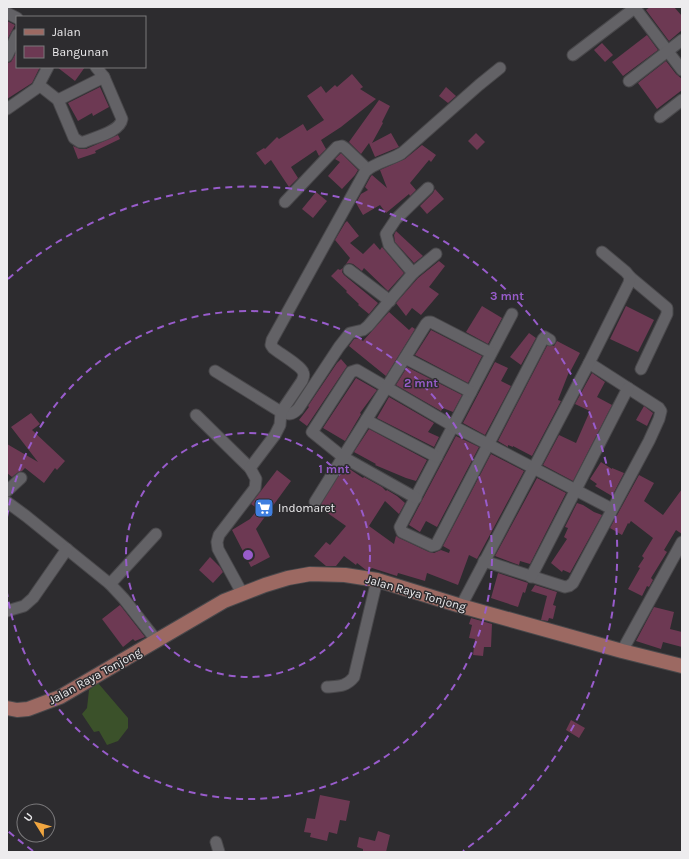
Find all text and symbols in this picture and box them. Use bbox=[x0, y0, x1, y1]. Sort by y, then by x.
legend bbox=[16, 16, 146, 68]
text: Jalan bbox=[52, 25, 81, 39]
text: Bangunan bbox=[52, 45, 108, 59]
text: 3 mnt bbox=[490, 289, 524, 303]
text: 2 mnt bbox=[404, 376, 438, 390]
text: 1 mnt bbox=[319, 462, 350, 476]
supermarket icon: Indomaret bbox=[253, 497, 275, 519]
place label: Indomaret bbox=[278, 501, 336, 515]
centre of rings bbox=[241, 548, 255, 562]
street label: Jalan Raya Tonjong bbox=[364, 572, 468, 614]
street label: Jalan Raya Tonjong bbox=[46, 645, 144, 707]
north arrow bbox=[16, 803, 56, 843]
text: U bbox=[21, 810, 36, 824]

